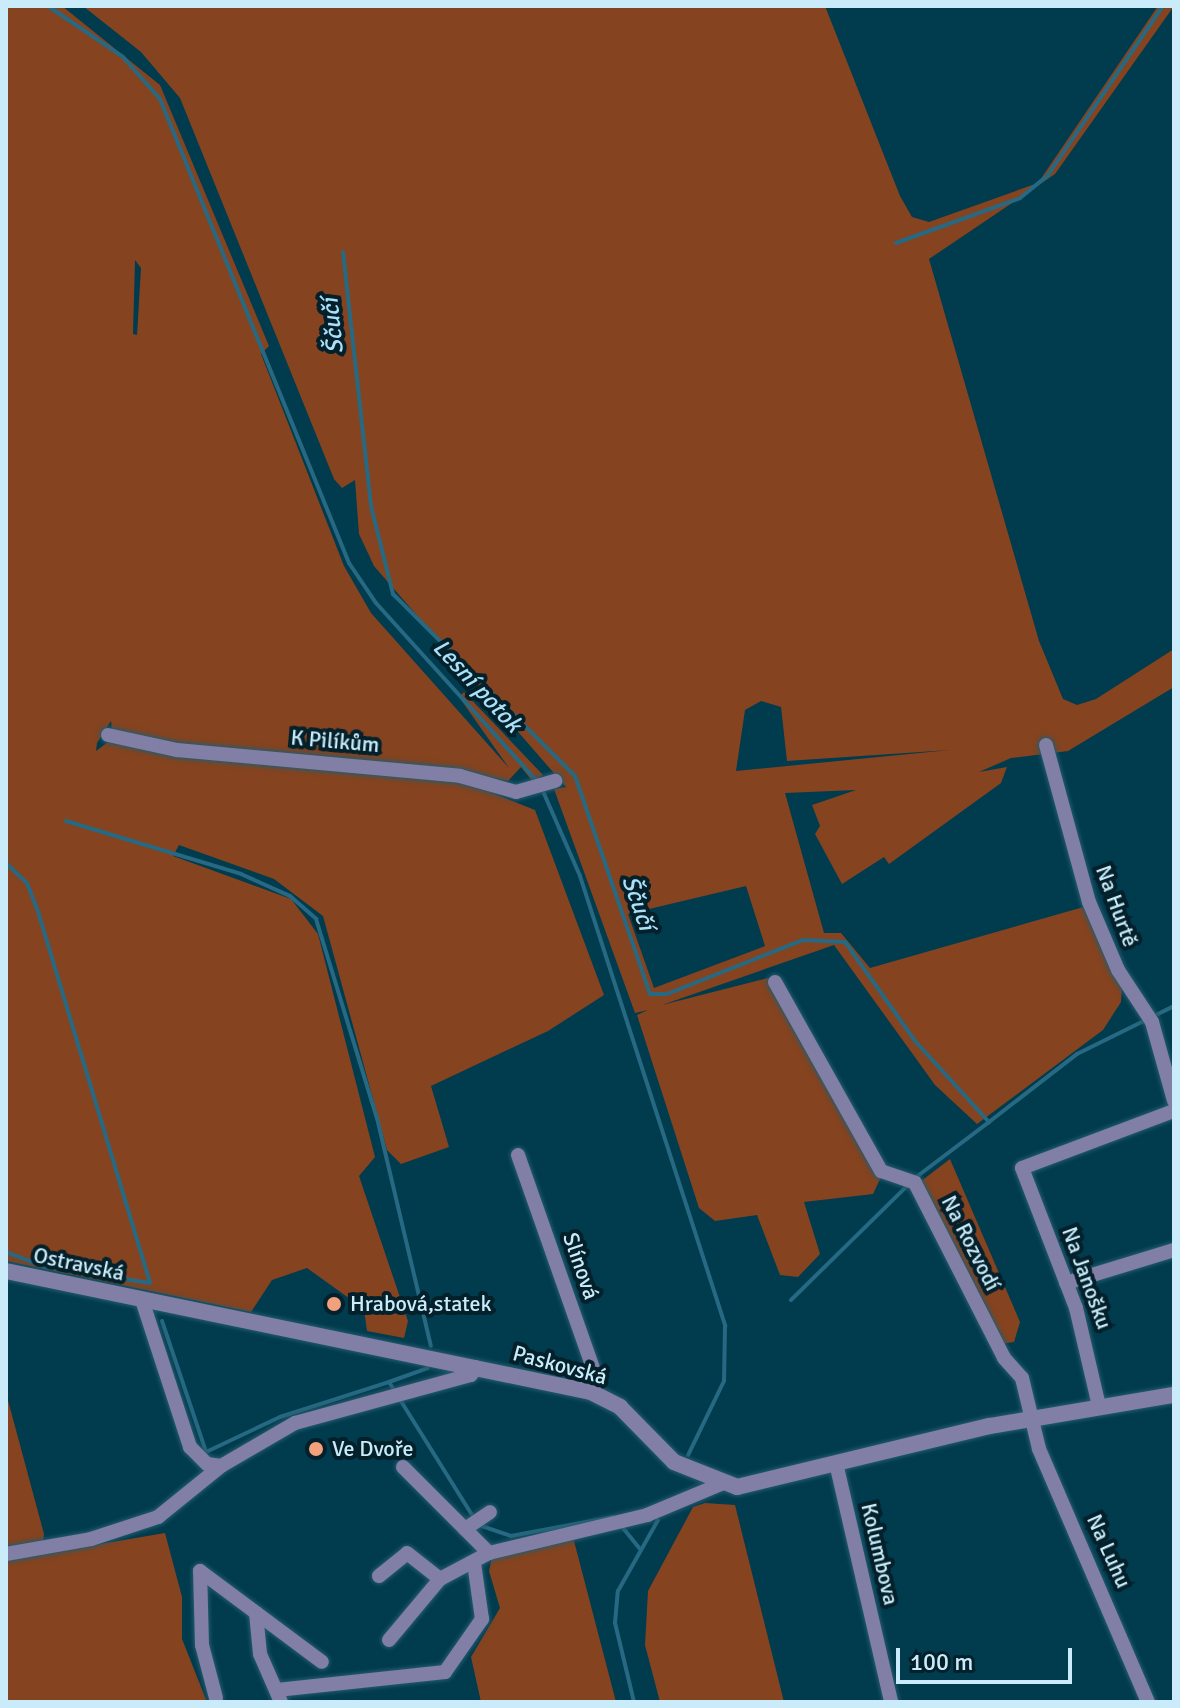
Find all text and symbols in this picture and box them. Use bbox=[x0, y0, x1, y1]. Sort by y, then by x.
water label: Ščučí bbox=[316, 297, 350, 355]
water label: Lesní potok bbox=[427, 633, 527, 739]
street label: K Pilíkům bbox=[290, 724, 380, 758]
street label: Na Hurtě bbox=[1090, 862, 1144, 950]
water label: Ščučí bbox=[615, 872, 661, 934]
street label: Na Rozvodí bbox=[936, 1191, 1006, 1295]
street label: Na Janošku bbox=[1056, 1223, 1118, 1333]
street label: Slínová bbox=[557, 1229, 605, 1303]
street label: Ostravská bbox=[31, 1241, 127, 1287]
place label: Hrabová,statek bbox=[350, 1291, 492, 1317]
marker: Hrabová,statek bbox=[325, 1295, 343, 1313]
street label: Paskovská bbox=[510, 1340, 610, 1390]
place label: Ve Dvoře bbox=[332, 1436, 413, 1462]
marker: Ve Dvoře bbox=[307, 1440, 325, 1458]
street label: Kolumbova bbox=[855, 1500, 905, 1608]
street label: Na Luhu bbox=[1081, 1510, 1137, 1592]
scale bar bbox=[900, 1632, 1076, 1682]
text: 100 m bbox=[910, 1647, 973, 1677]

